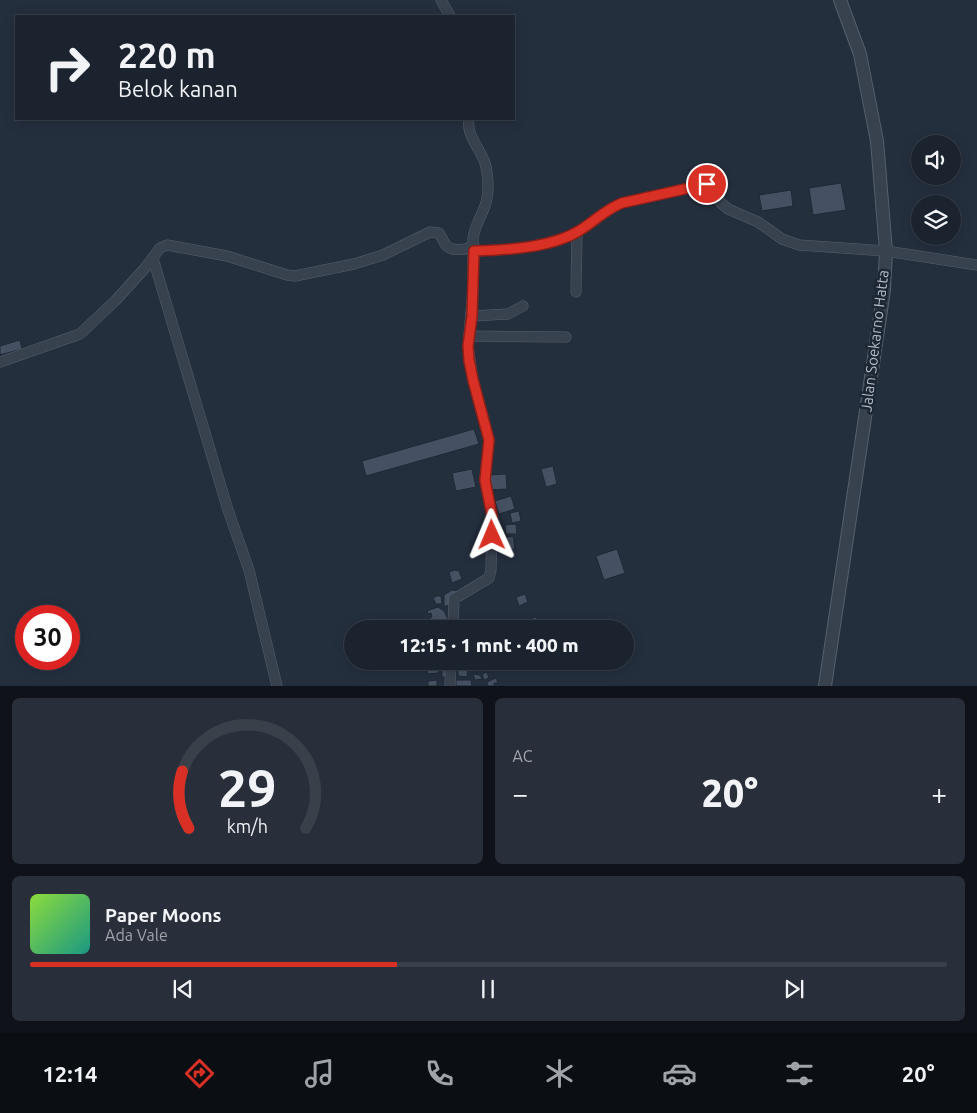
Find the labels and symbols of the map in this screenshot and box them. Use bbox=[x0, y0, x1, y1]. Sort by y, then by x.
pin bbox=[686, 163, 728, 205]
street label: Jalan Soekarno Hatta bbox=[857, 269, 892, 413]
position arrow bbox=[465, 508, 517, 560]
speed limit sign: 30 bbox=[15, 605, 80, 670]

